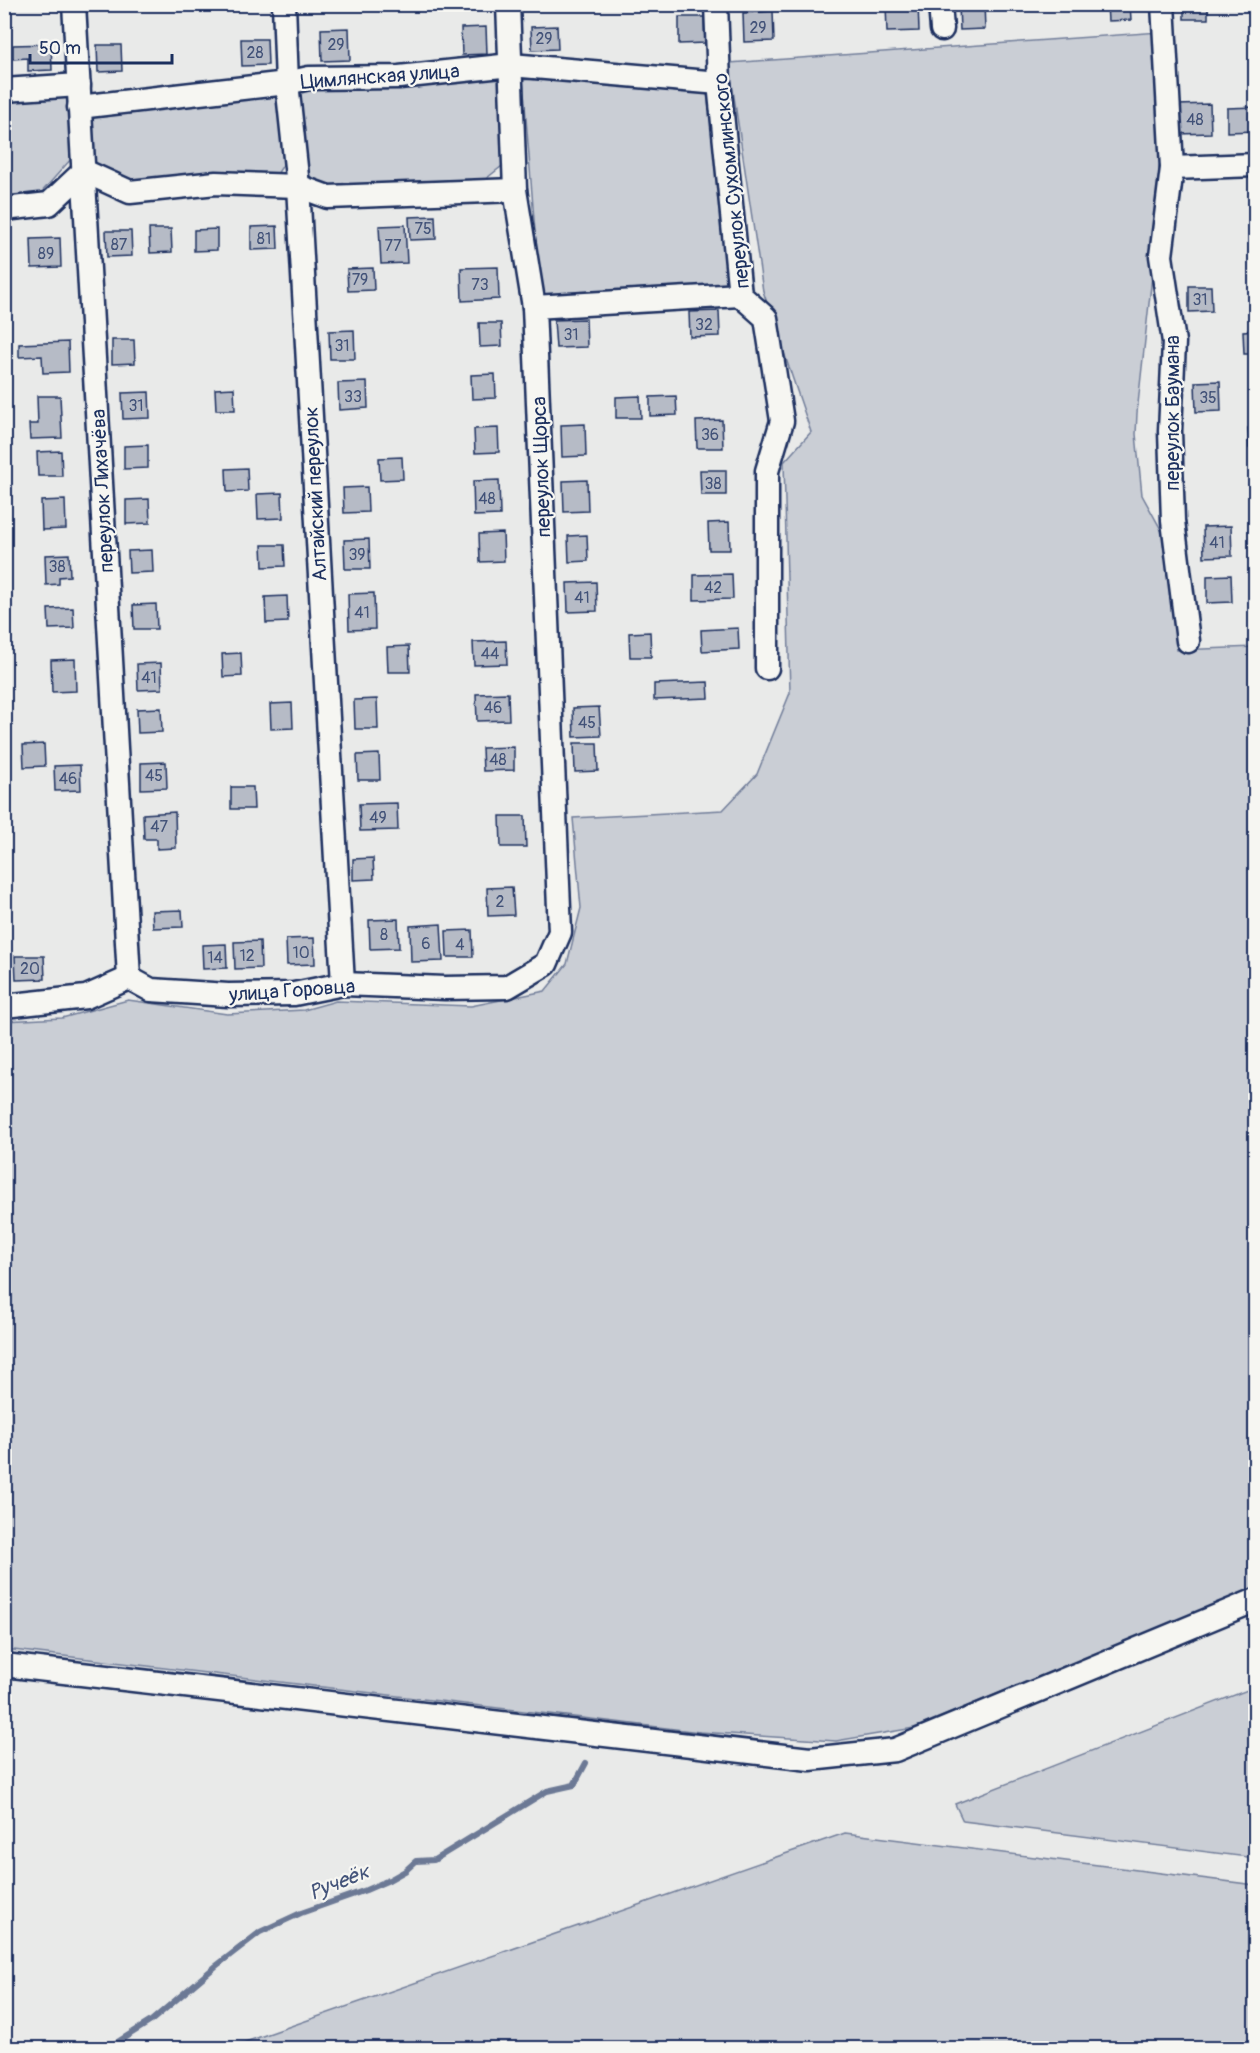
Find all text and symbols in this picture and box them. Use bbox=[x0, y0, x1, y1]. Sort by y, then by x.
house number: 29 bbox=[749, 18, 767, 38]
scale bar bbox=[30, 27, 172, 65]
house number: 29 bbox=[535, 29, 553, 49]
house number: 29 bbox=[327, 35, 345, 55]
text: 50 m bbox=[39, 37, 81, 60]
house number: 28 bbox=[246, 43, 264, 63]
street label: Цимлянская улица bbox=[300, 58, 460, 95]
street label: переулок Сухомлинского bbox=[708, 72, 755, 290]
house number: 48 bbox=[1186, 110, 1204, 130]
house number: 75 bbox=[414, 219, 432, 239]
house number: 81 bbox=[257, 229, 271, 249]
house number: 87 bbox=[111, 235, 128, 255]
house number: 77 bbox=[385, 236, 402, 256]
house number: 89 bbox=[38, 244, 54, 264]
house number: 79 bbox=[352, 270, 368, 290]
house number: 73 bbox=[471, 275, 489, 295]
house number: 31 bbox=[1192, 290, 1208, 310]
house number: 32 bbox=[695, 315, 713, 335]
house number: 31 bbox=[563, 325, 579, 345]
street label: переулок Баумана bbox=[1160, 335, 1185, 491]
house number: 31 bbox=[334, 336, 350, 356]
house number: 33 bbox=[344, 387, 362, 407]
house number: 35 bbox=[1199, 388, 1217, 408]
house number: 31 bbox=[128, 396, 144, 416]
street label: переулок Щорса bbox=[527, 396, 556, 538]
street label: Алтайский переулок bbox=[298, 406, 333, 582]
street label: переулок Лихачёва bbox=[86, 408, 119, 574]
house number: 36 bbox=[701, 425, 719, 445]
house number: 38 bbox=[705, 474, 722, 494]
house number: 48 bbox=[478, 489, 496, 509]
house number: 41 bbox=[1209, 533, 1225, 553]
house number: 39 bbox=[348, 545, 366, 565]
house number: 38 bbox=[49, 557, 66, 577]
house number: 42 bbox=[704, 578, 722, 598]
house number: 41 bbox=[574, 588, 590, 608]
house number: 41 bbox=[354, 603, 370, 623]
house number: 44 bbox=[481, 644, 499, 664]
house number: 41 bbox=[141, 668, 157, 688]
house number: 46 bbox=[484, 698, 502, 718]
house number: 45 bbox=[578, 713, 596, 733]
house number: 48 bbox=[489, 750, 507, 770]
house number: 45 bbox=[145, 766, 163, 786]
house number: 46 bbox=[59, 769, 77, 789]
house number: 49 bbox=[369, 808, 387, 828]
house number: 47 bbox=[150, 817, 168, 837]
house number: 2 bbox=[496, 892, 505, 912]
house number: 8 bbox=[380, 925, 388, 945]
house number: 6 bbox=[421, 934, 431, 954]
house number: 4 bbox=[455, 935, 465, 955]
house number: 10 bbox=[292, 943, 310, 963]
house number: 12 bbox=[239, 946, 255, 966]
house number: 14 bbox=[207, 948, 223, 968]
house number: 20 bbox=[20, 959, 40, 979]
street label: улица Горовца bbox=[227, 974, 356, 1007]
water label: Ручеёк bbox=[305, 1857, 375, 1907]

